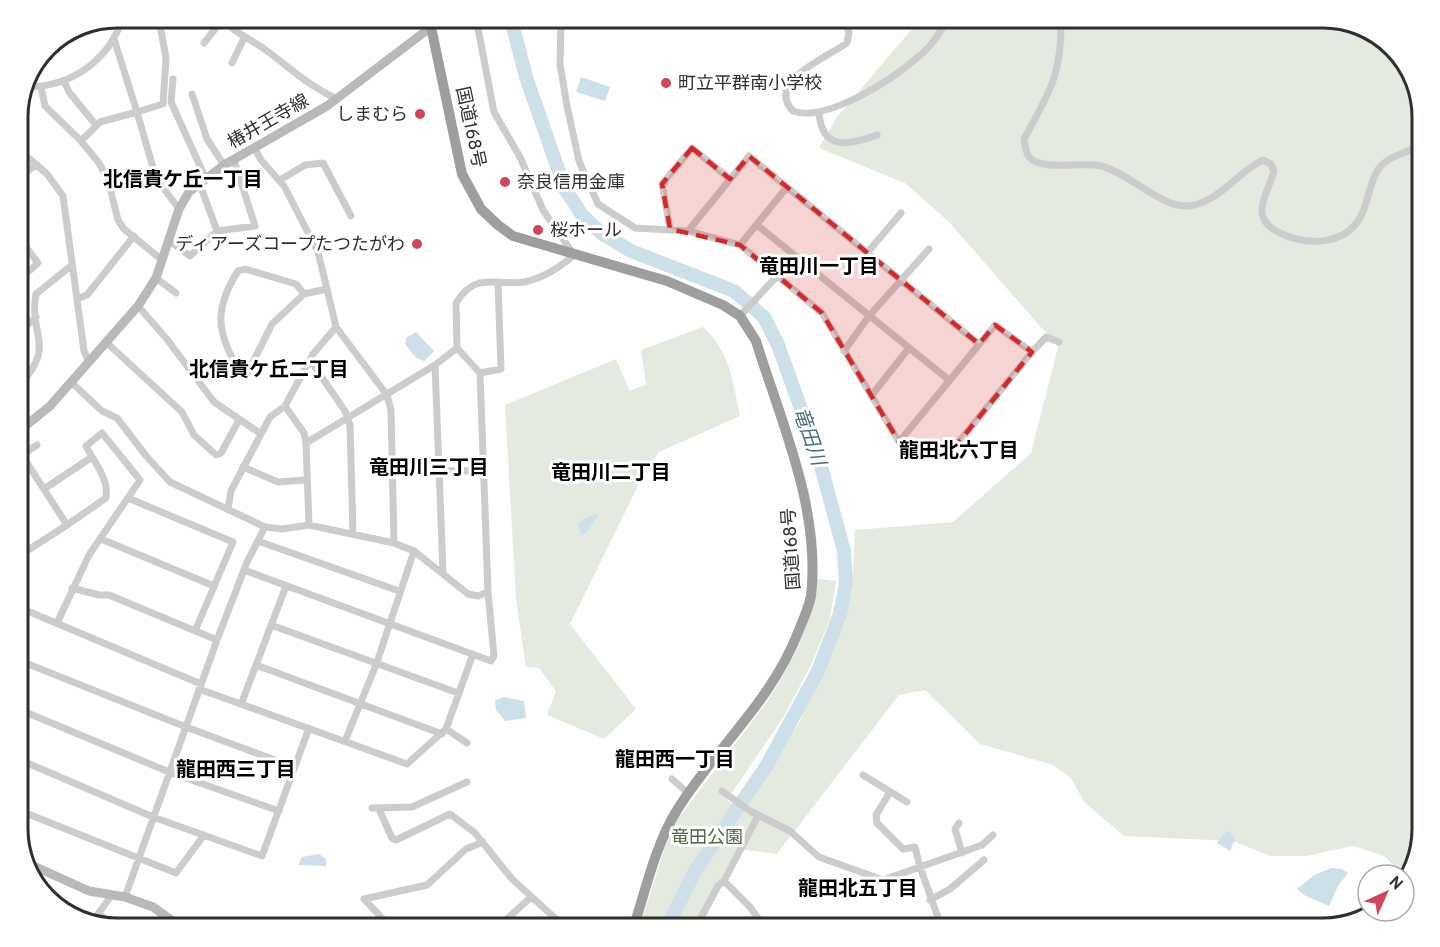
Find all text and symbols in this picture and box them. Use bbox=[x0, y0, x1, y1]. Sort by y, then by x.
place label: 町立平群南小学校 bbox=[678, 73, 822, 96]
marker: 町立平群南小学校 bbox=[659, 76, 673, 90]
street label: 国道168号 bbox=[450, 85, 489, 170]
street label: 椿井王寺線 bbox=[224, 90, 313, 155]
place label: しまむら bbox=[336, 104, 408, 127]
marker: しまむら bbox=[413, 107, 427, 121]
district label: 北信貴ケ丘一丁目 bbox=[103, 168, 263, 194]
place label: 奈良信用金庫 bbox=[517, 172, 625, 195]
marker: 奈良信用金庫 bbox=[498, 175, 512, 189]
place label: 桜ホール bbox=[550, 220, 622, 243]
marker: 桜ホール bbox=[531, 223, 545, 237]
place label: ディアーズコープたつたがわ bbox=[175, 234, 405, 257]
marker: ディアーズコープたつたがわ bbox=[410, 237, 424, 251]
district label: 竜田川一丁目 bbox=[759, 255, 879, 281]
district label: 北信貴ケ丘二丁目 bbox=[189, 358, 349, 384]
water label: 竜田川 bbox=[786, 404, 831, 471]
district label: 龍田北六丁目 bbox=[899, 439, 1019, 465]
district label: 竜田川三丁目 bbox=[369, 456, 489, 482]
district label: 竜田川二丁目 bbox=[551, 461, 671, 487]
street label: 国道168号 bbox=[778, 507, 807, 591]
district label: 龍田西一丁目 bbox=[615, 748, 735, 774]
district label: 龍田西三丁目 bbox=[176, 758, 296, 784]
park label: 竜田公園 bbox=[671, 827, 743, 850]
north arrow bbox=[1356, 863, 1416, 923]
text: N bbox=[1384, 873, 1406, 895]
district label: 龍田北五丁目 bbox=[798, 877, 918, 903]

